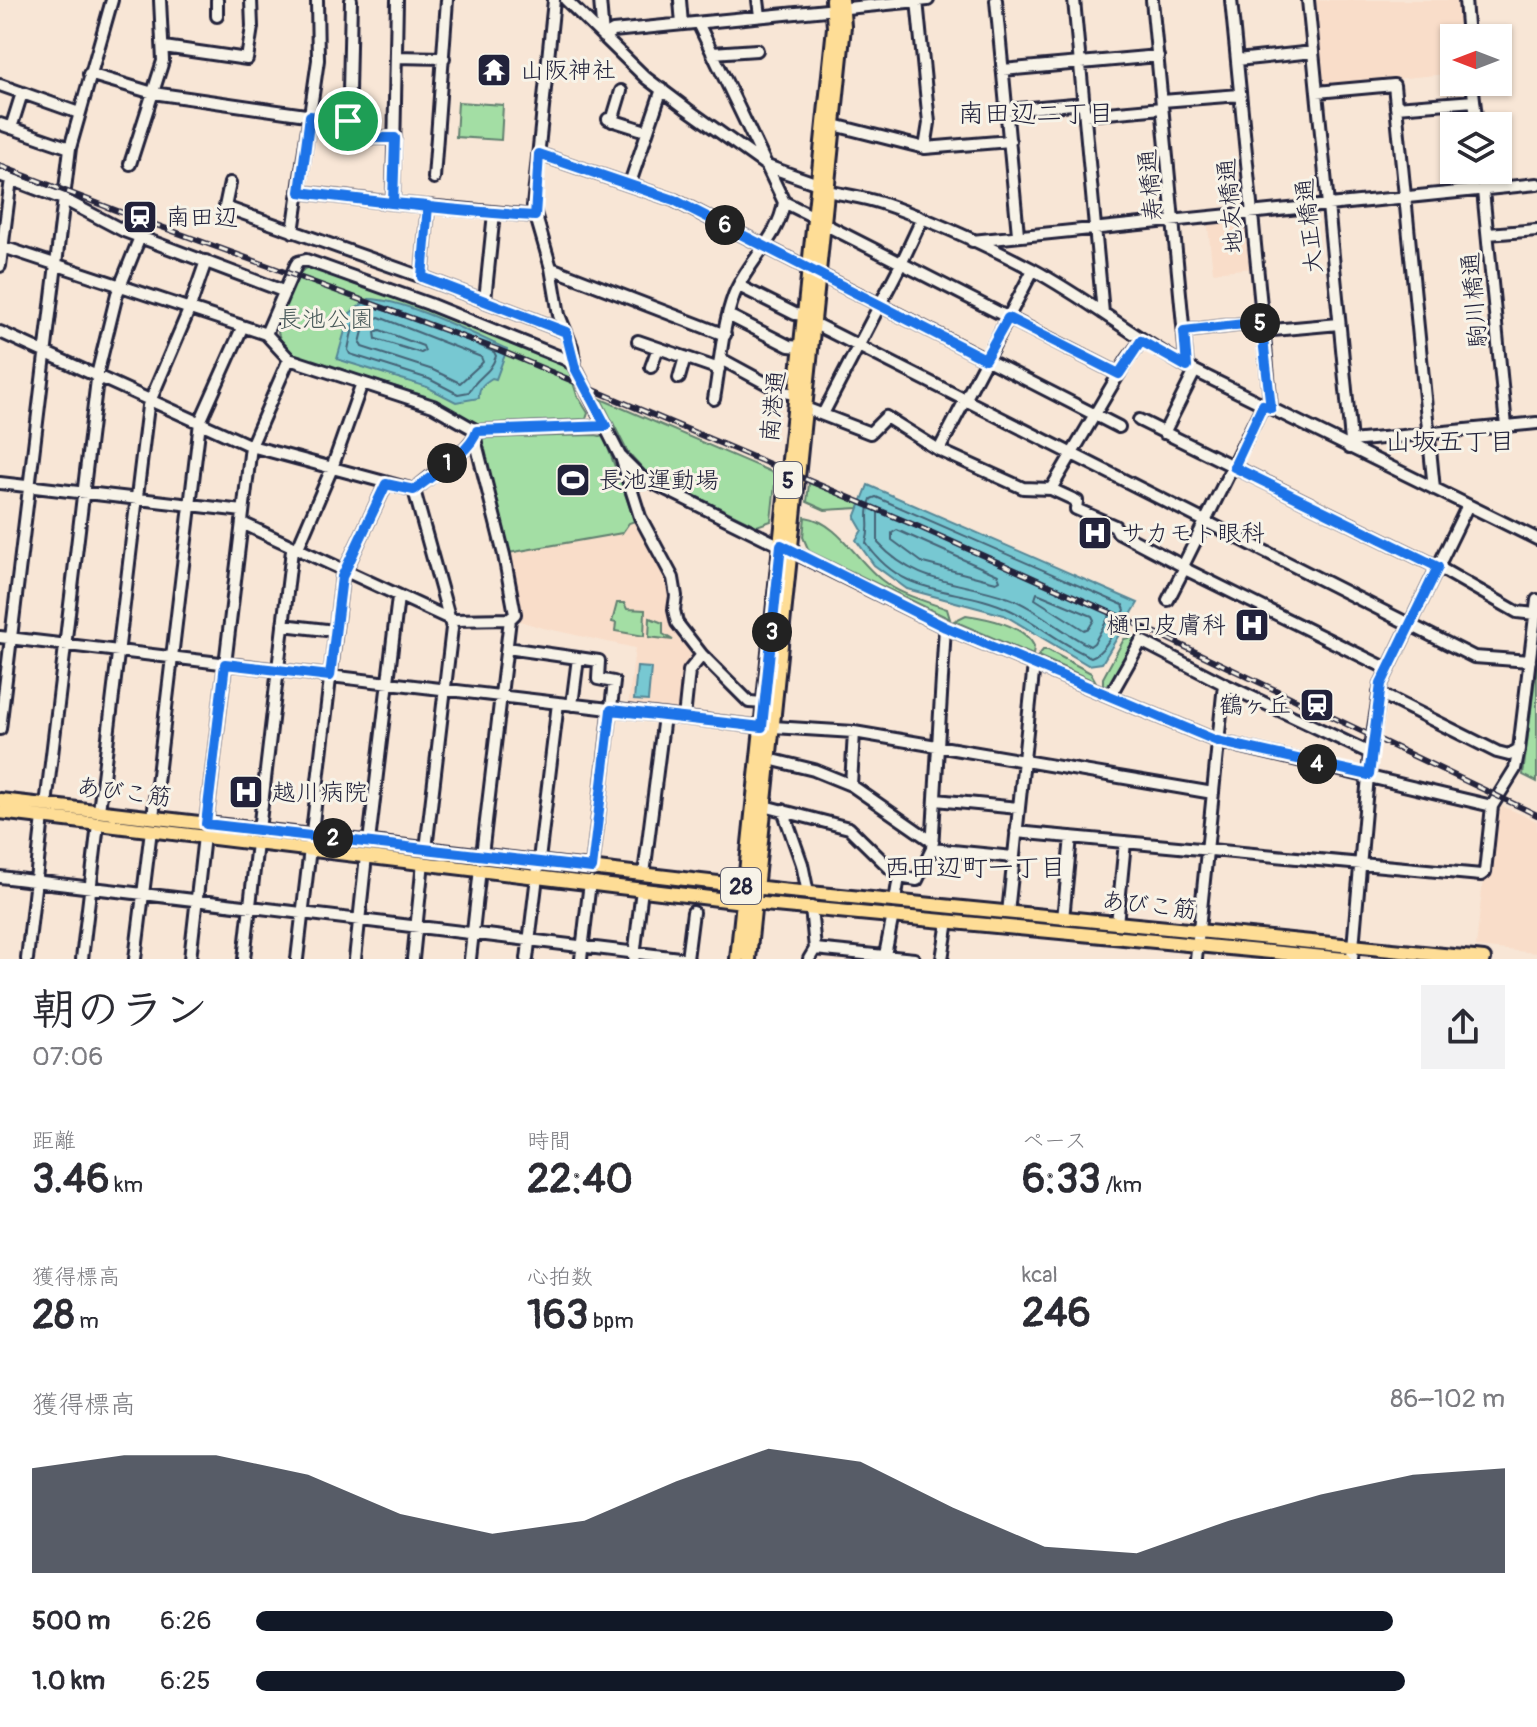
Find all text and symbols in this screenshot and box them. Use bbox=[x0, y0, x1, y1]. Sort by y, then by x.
north arrow bbox=[1440, 24, 1512, 96]
map controls bbox=[1440, 24, 1512, 184]
temple icon: 山阪神社 bbox=[475, 51, 513, 89]
place label: 山阪神社 bbox=[520, 56, 616, 85]
pin bbox=[314, 87, 382, 155]
district label: 南田辺二丁目 bbox=[958, 98, 1114, 130]
icon: arrive bbox=[326, 99, 370, 143]
button: layers bbox=[1440, 112, 1512, 184]
street label: 寿橋通 bbox=[1133, 148, 1168, 222]
street label: 地友橋通 bbox=[1212, 157, 1249, 255]
street label: 大正橋通 bbox=[1290, 177, 1329, 275]
station icon: 南田辺 bbox=[121, 198, 159, 236]
place label: 南田辺 bbox=[166, 203, 238, 232]
pin: 6 bbox=[705, 205, 745, 245]
text: 6 bbox=[719, 211, 731, 239]
street label: 駒川橋通 bbox=[1456, 251, 1493, 349]
pin: 5 bbox=[1240, 303, 1280, 343]
park label: 長池公園 bbox=[278, 305, 374, 334]
text: 5 bbox=[1254, 309, 1266, 337]
street label: 南港通 bbox=[755, 369, 792, 443]
district label: 山坂五丁目 bbox=[1385, 426, 1515, 458]
pin: 1 bbox=[427, 443, 467, 483]
text: 1 bbox=[443, 449, 451, 477]
sports icon: 長池運動場 bbox=[554, 461, 592, 499]
road number: 5 bbox=[774, 462, 802, 498]
place label: 長池運動場 bbox=[599, 466, 719, 495]
hospital icon: サカモト眼科 bbox=[1076, 514, 1114, 552]
place label: サカモト眼科 bbox=[1121, 519, 1265, 548]
hospital icon: 樋口皮膚科 bbox=[1233, 606, 1271, 644]
place label: 樋口皮膚科 bbox=[1106, 611, 1226, 640]
pin: 3 bbox=[752, 612, 792, 652]
text: 3 bbox=[766, 618, 778, 646]
station icon: 鶴ヶ丘 bbox=[1298, 686, 1336, 724]
place label: 鶴ヶ丘 bbox=[1219, 691, 1291, 720]
pin: 4 bbox=[1297, 744, 1337, 784]
text: 4 bbox=[1311, 750, 1323, 778]
street label: あびこ筋 bbox=[75, 772, 173, 813]
hospital icon: 越川病院 bbox=[227, 773, 265, 811]
place label: 越川病院 bbox=[272, 778, 368, 807]
pin: 2 bbox=[313, 818, 353, 858]
text: 2 bbox=[327, 824, 339, 852]
district label: 西田辺町一丁目 bbox=[884, 852, 1066, 884]
road number: 28 bbox=[721, 868, 761, 904]
street label: あびこ筋 bbox=[1100, 886, 1198, 925]
text: 朝のラン bbox=[32, 983, 208, 1038]
button: share bbox=[1421, 985, 1505, 1069]
text: 07:06 bbox=[32, 1041, 103, 1073]
text: 距離 bbox=[32, 1127, 76, 1155]
text: 時間 bbox=[527, 1127, 571, 1155]
text: ペース bbox=[1022, 1127, 1087, 1155]
text: 3.46 bbox=[32, 1155, 110, 1204]
text: 22:40 bbox=[527, 1155, 633, 1204]
text: 6:33 bbox=[1022, 1155, 1101, 1204]
text: km bbox=[110, 1171, 143, 1199]
text: /km bbox=[1101, 1171, 1142, 1199]
text: kcal bbox=[1022, 1261, 1058, 1289]
text: 獲得標高 bbox=[32, 1263, 120, 1291]
text: 心拍数 bbox=[527, 1263, 593, 1291]
text: 246 bbox=[1022, 1289, 1091, 1338]
text: 28 bbox=[32, 1291, 75, 1340]
text: 163 bbox=[527, 1291, 588, 1340]
text: m bbox=[75, 1307, 99, 1335]
text: bpm bbox=[588, 1307, 634, 1335]
text: 86–102 m bbox=[1390, 1383, 1505, 1415]
text: 獲得標高 bbox=[32, 1389, 136, 1421]
text: 500 m bbox=[32, 1605, 110, 1637]
text: 6:26 bbox=[160, 1605, 212, 1637]
text: 1.0 km bbox=[32, 1665, 105, 1697]
text: 6:25 bbox=[160, 1665, 211, 1697]

